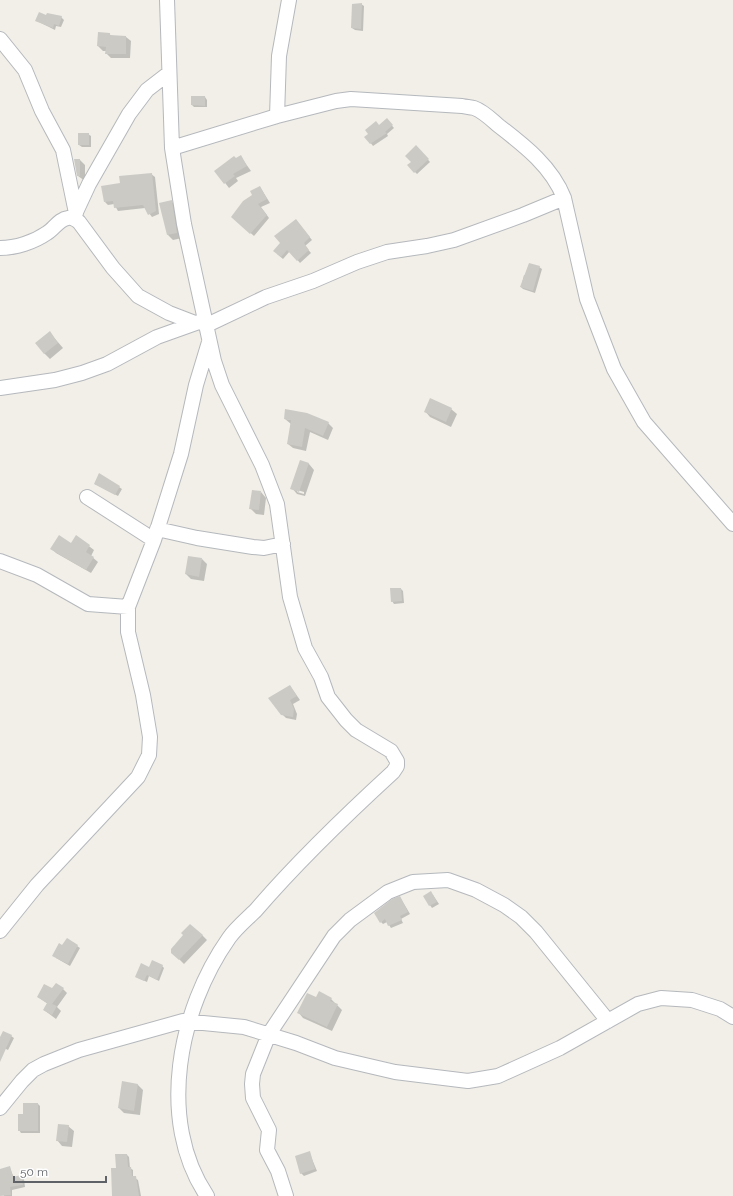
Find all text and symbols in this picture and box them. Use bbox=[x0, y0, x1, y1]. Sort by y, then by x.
scale bar bbox=[14, 1158, 106, 1184]
text: 50 m bbox=[20, 1165, 48, 1179]

